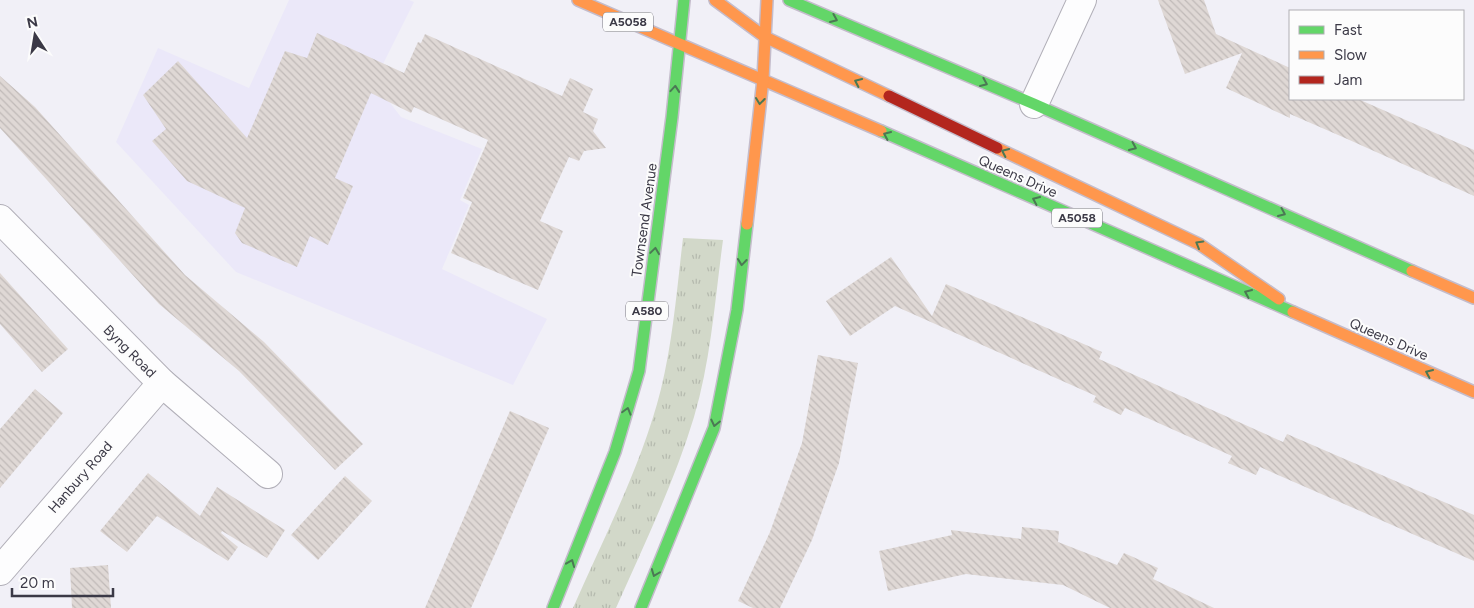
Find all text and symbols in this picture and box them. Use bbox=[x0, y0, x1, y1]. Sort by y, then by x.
north arrow bbox=[10, 10, 60, 60]
legend bbox=[1289, 10, 1464, 100]
text: N bbox=[25, 13, 39, 32]
road number: A5058 bbox=[603, 13, 653, 32]
one-way arrow bbox=[829, 13, 838, 24]
text: Fast bbox=[1334, 21, 1363, 39]
text: Slow bbox=[1334, 46, 1367, 64]
text: Jam bbox=[1334, 71, 1362, 89]
one-way arrow bbox=[979, 76, 988, 87]
one-way arrow bbox=[854, 78, 863, 89]
one-way arrow bbox=[669, 85, 680, 93]
one-way arrow bbox=[755, 97, 766, 105]
one-way arrow bbox=[883, 130, 892, 141]
one-way arrow bbox=[1128, 141, 1137, 152]
one-way arrow bbox=[1001, 148, 1010, 158]
street label: Queens Drive bbox=[976, 152, 1060, 201]
street label: Townsend Avenue bbox=[628, 162, 661, 278]
one-way arrow bbox=[1032, 195, 1041, 206]
one-way arrow bbox=[1277, 207, 1286, 218]
road number: A5058 bbox=[1052, 208, 1102, 228]
one-way arrow bbox=[1195, 241, 1204, 251]
one-way arrow bbox=[649, 246, 660, 254]
one-way arrow bbox=[737, 259, 748, 267]
one-way arrow bbox=[1244, 289, 1253, 300]
road number: A580 bbox=[626, 302, 668, 321]
street label: Queens Drive bbox=[1347, 315, 1431, 364]
street label: Byng Road bbox=[100, 321, 160, 381]
one-way arrow bbox=[1425, 368, 1434, 379]
one-way arrow bbox=[622, 407, 632, 415]
one-way arrow bbox=[710, 418, 721, 427]
street label: Hanbury Road bbox=[45, 438, 116, 517]
one-way arrow bbox=[565, 559, 575, 568]
scale bar bbox=[12, 566, 114, 598]
one-way arrow bbox=[651, 569, 661, 577]
text: 20 m bbox=[20, 574, 54, 592]

